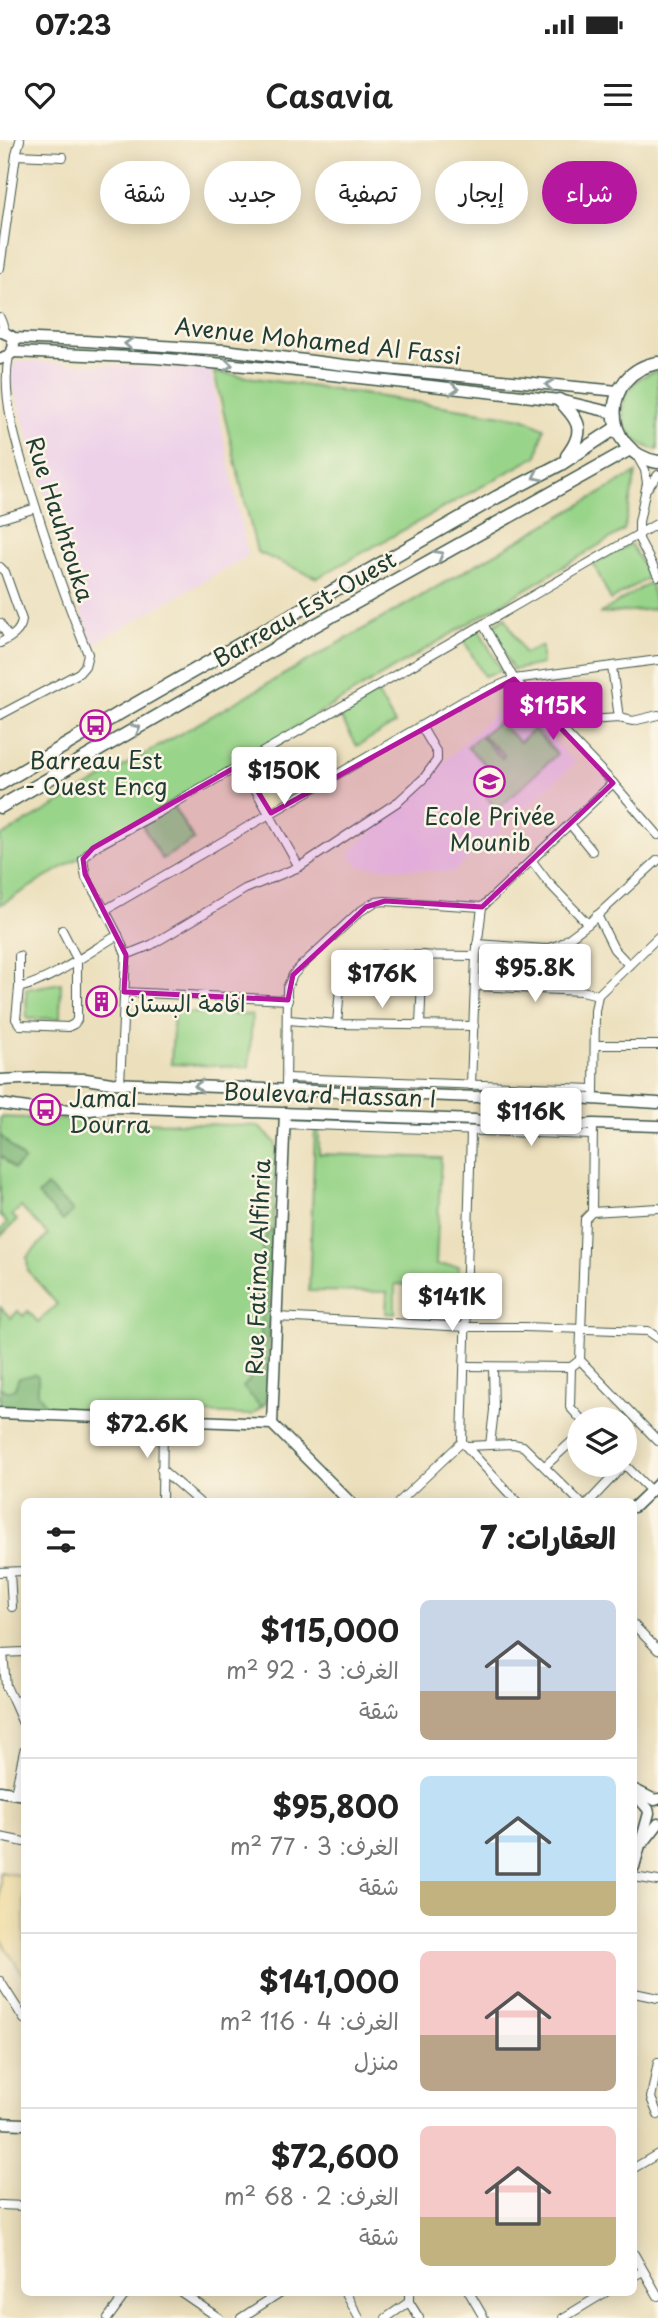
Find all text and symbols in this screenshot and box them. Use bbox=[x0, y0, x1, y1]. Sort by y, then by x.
text: 07:23 bbox=[35, 5, 111, 44]
text: Casavia bbox=[265, 71, 393, 119]
icon: heart bbox=[21, 76, 59, 114]
icon: menu bbox=[599, 76, 637, 114]
chip: شقة bbox=[100, 161, 190, 224]
chip: جديد bbox=[204, 161, 301, 224]
chip: تصفية bbox=[315, 161, 421, 224]
chip: إيجار bbox=[435, 161, 528, 224]
chip: شراء bbox=[542, 161, 637, 224]
street label: Avenue Mohamed Al Fassi bbox=[173, 308, 463, 372]
one-way arrow bbox=[123, 336, 134, 351]
one-way arrow bbox=[222, 357, 233, 372]
one-way arrow bbox=[545, 378, 556, 393]
one-way arrow bbox=[448, 382, 460, 397]
street label: Rue Hauhtouka bbox=[18, 432, 104, 607]
one-way arrow bbox=[532, 467, 544, 481]
street label: Barreau Est-Ouest bbox=[206, 541, 402, 675]
one-way arrow bbox=[432, 550, 445, 563]
pin: $115K bbox=[504, 682, 602, 742]
text: $115K bbox=[519, 687, 587, 722]
bus stop icon: Barreau Est - Ouest Encg bbox=[79, 708, 113, 742]
one-way arrow bbox=[129, 724, 141, 737]
place label: Barreau Est - Ouest Encg bbox=[25, 742, 167, 803]
pin: $150K bbox=[235, 748, 333, 807]
text: $150K bbox=[248, 752, 320, 787]
school or university icon: Ecole Privée Mounib bbox=[473, 764, 507, 798]
place label: Ecole Privée Mounib bbox=[424, 798, 556, 859]
pin: $95.8K bbox=[478, 944, 592, 1004]
text: $95.8K bbox=[495, 949, 575, 984]
pin: $176K bbox=[333, 950, 431, 1010]
text: $176K bbox=[347, 955, 417, 990]
building icon: اقامة البستان bbox=[85, 985, 119, 1019]
place label: اقامة البستان bbox=[125, 985, 246, 1020]
street label: Boulevard Hassan I bbox=[223, 1073, 437, 1115]
one-way arrow bbox=[193, 1079, 204, 1094]
place label: Jamal Dourra bbox=[69, 1080, 151, 1141]
pin: $116K bbox=[482, 1088, 580, 1148]
bus stop icon: Jamal Dourra bbox=[29, 1093, 63, 1127]
text: $116K bbox=[497, 1093, 565, 1128]
street label: Rue Fatima Alfihria bbox=[236, 1158, 278, 1376]
pin: $141K bbox=[403, 1274, 501, 1333]
text: $141K bbox=[418, 1278, 486, 1313]
pin: $72.6K bbox=[90, 1400, 204, 1460]
text: $72.6K bbox=[106, 1405, 188, 1440]
map controls bbox=[567, 1407, 637, 1477]
button: layers bbox=[567, 1407, 637, 1477]
text: العقارات: 7 bbox=[480, 1514, 616, 1559]
icon: filters bbox=[42, 1521, 80, 1559]
text: $115,000 bbox=[260, 1607, 399, 1652]
icon: home bbox=[476, 1628, 560, 1712]
text: الغرف: 3 · 92 m² bbox=[226, 1652, 399, 1687]
text: شقة bbox=[359, 1692, 399, 1727]
text: $95,800 bbox=[273, 1783, 399, 1828]
icon: home bbox=[476, 1804, 560, 1888]
text: الغرف: 3 · 77 m² bbox=[230, 1828, 399, 1863]
text: شقة bbox=[359, 1868, 399, 1903]
text: $141,000 bbox=[259, 1958, 399, 2003]
icon: home bbox=[476, 1979, 560, 2063]
text: الغرف: 4 · 116 m² bbox=[220, 2003, 399, 2038]
text: منزل bbox=[354, 2043, 399, 2078]
text: $72,600 bbox=[271, 2133, 399, 2178]
icon: home bbox=[476, 2154, 560, 2238]
text: الغرف: 2 · 68 m² bbox=[224, 2178, 399, 2213]
text: شقة bbox=[359, 2218, 399, 2253]

